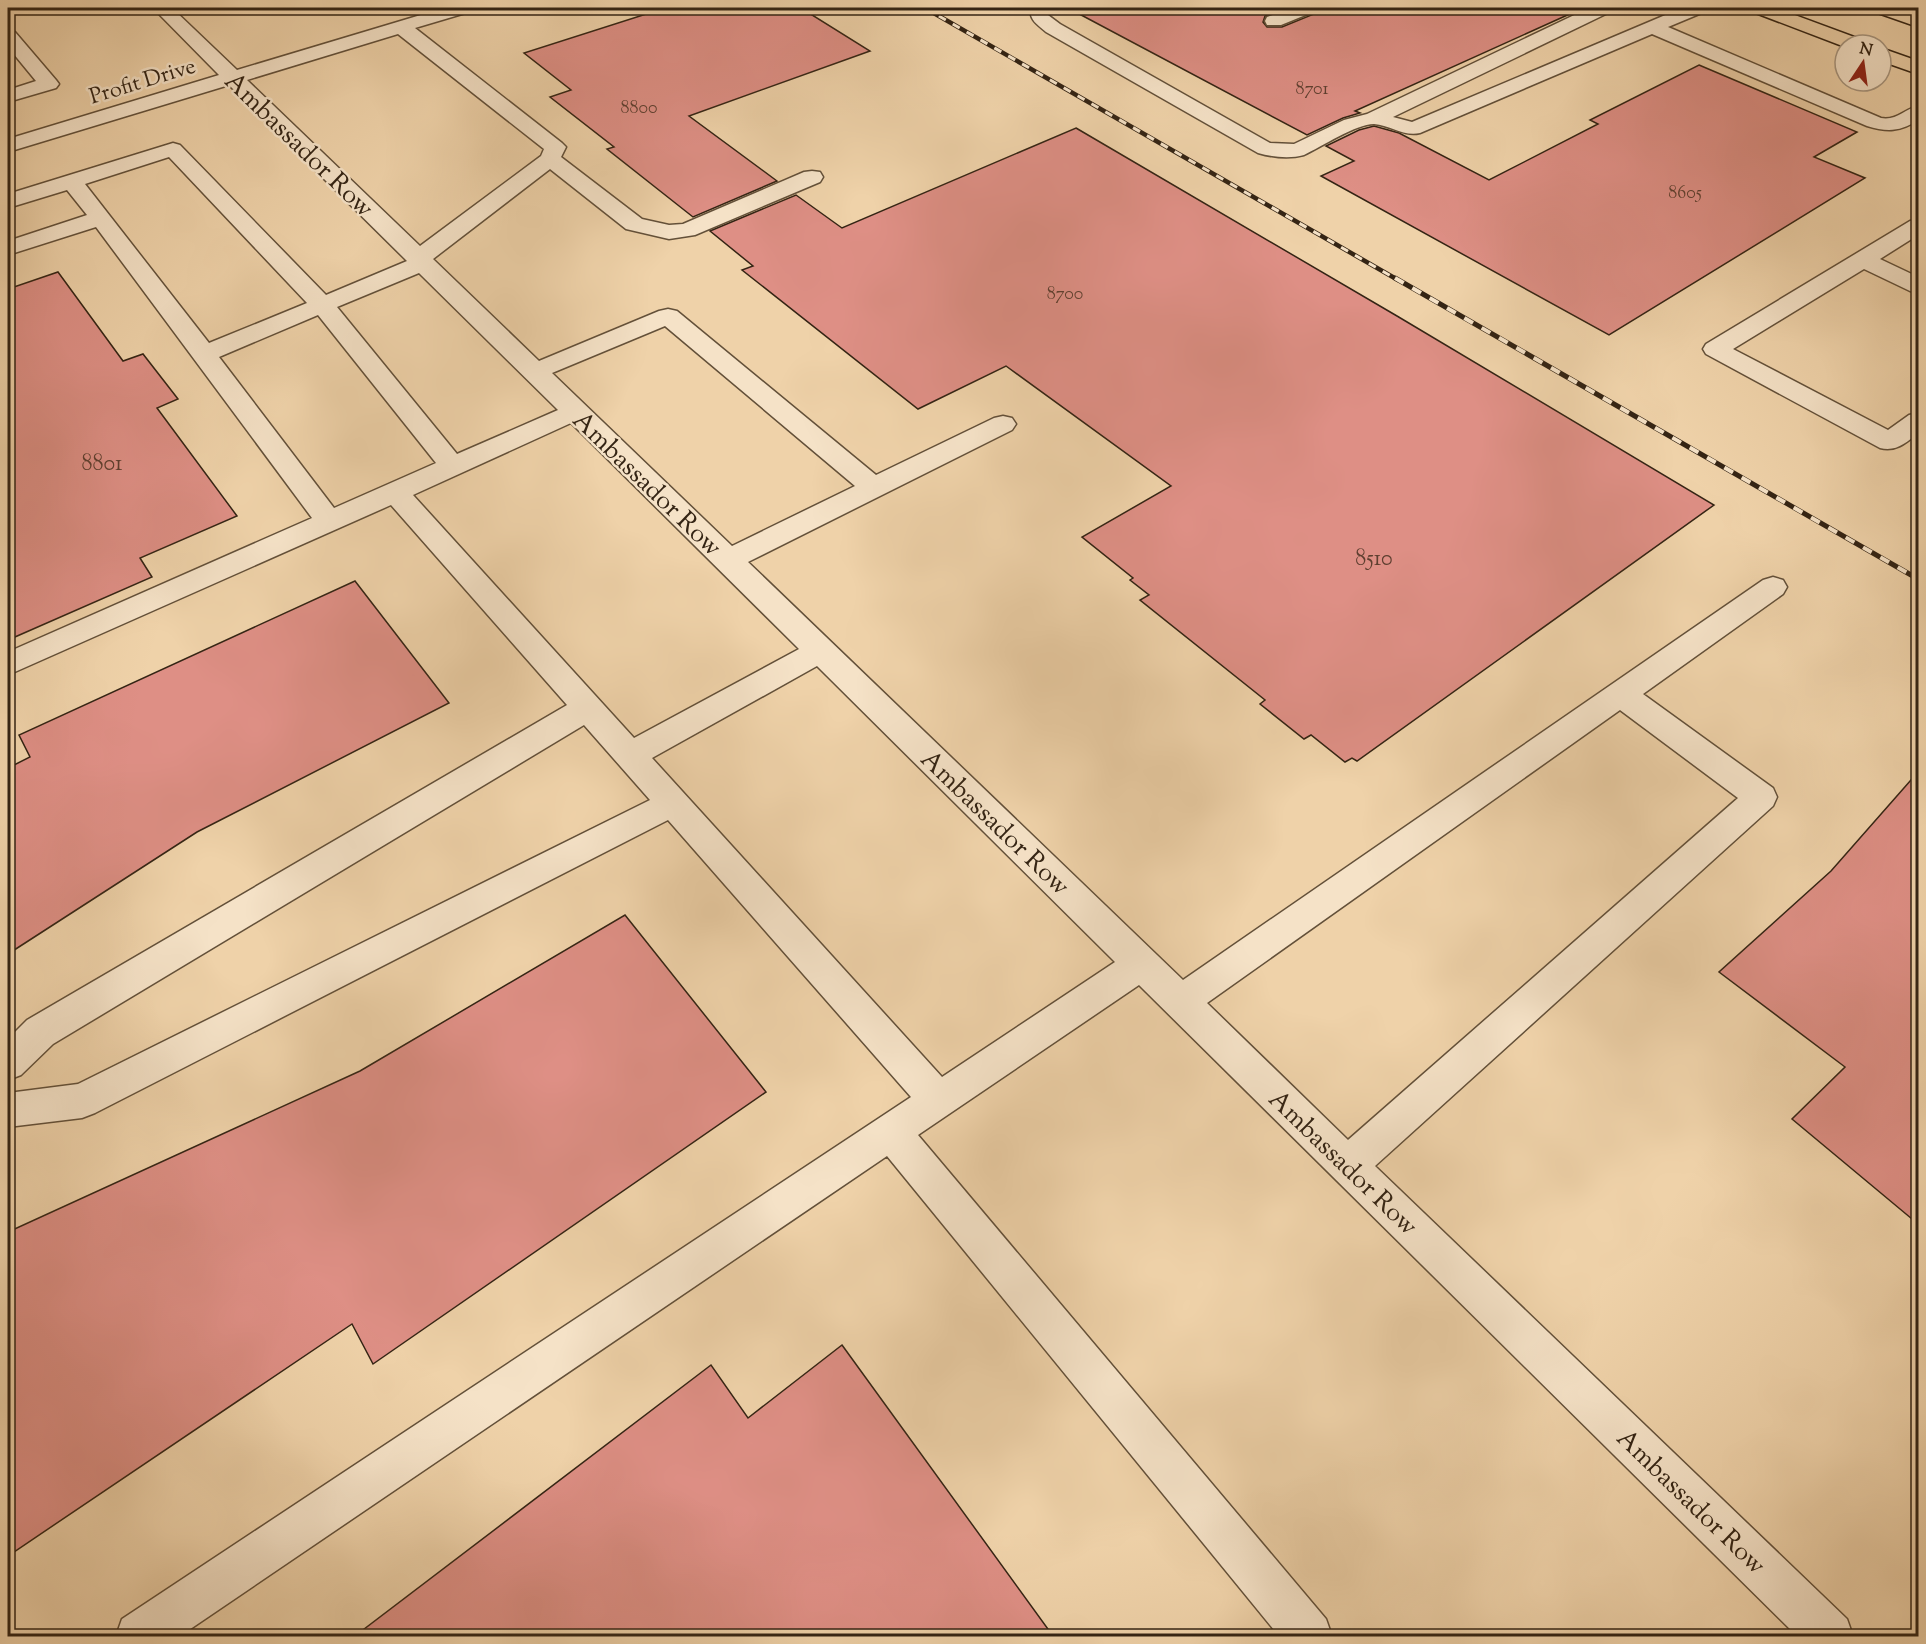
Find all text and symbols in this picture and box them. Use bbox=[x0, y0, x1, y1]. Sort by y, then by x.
north arrow bbox=[1833, 33, 1893, 93]
text: N bbox=[1857, 38, 1875, 64]
street label: Profit Drive bbox=[86, 52, 200, 114]
street label: Ambassador Row bbox=[215, 65, 381, 227]
house number: 8701 bbox=[1295, 77, 1329, 103]
house number: 8800 bbox=[620, 96, 658, 122]
house number: 8605 bbox=[1668, 181, 1702, 207]
house number: 8700 bbox=[1047, 282, 1083, 308]
street label: Ambassador Row bbox=[563, 404, 729, 566]
house number: 8801 bbox=[82, 449, 123, 481]
house number: 8510 bbox=[1355, 544, 1393, 576]
street label: Ambassador Row bbox=[911, 743, 1077, 905]
street label: Ambassador Row bbox=[1259, 1083, 1425, 1245]
street label: Ambassador Row bbox=[1607, 1422, 1773, 1584]

